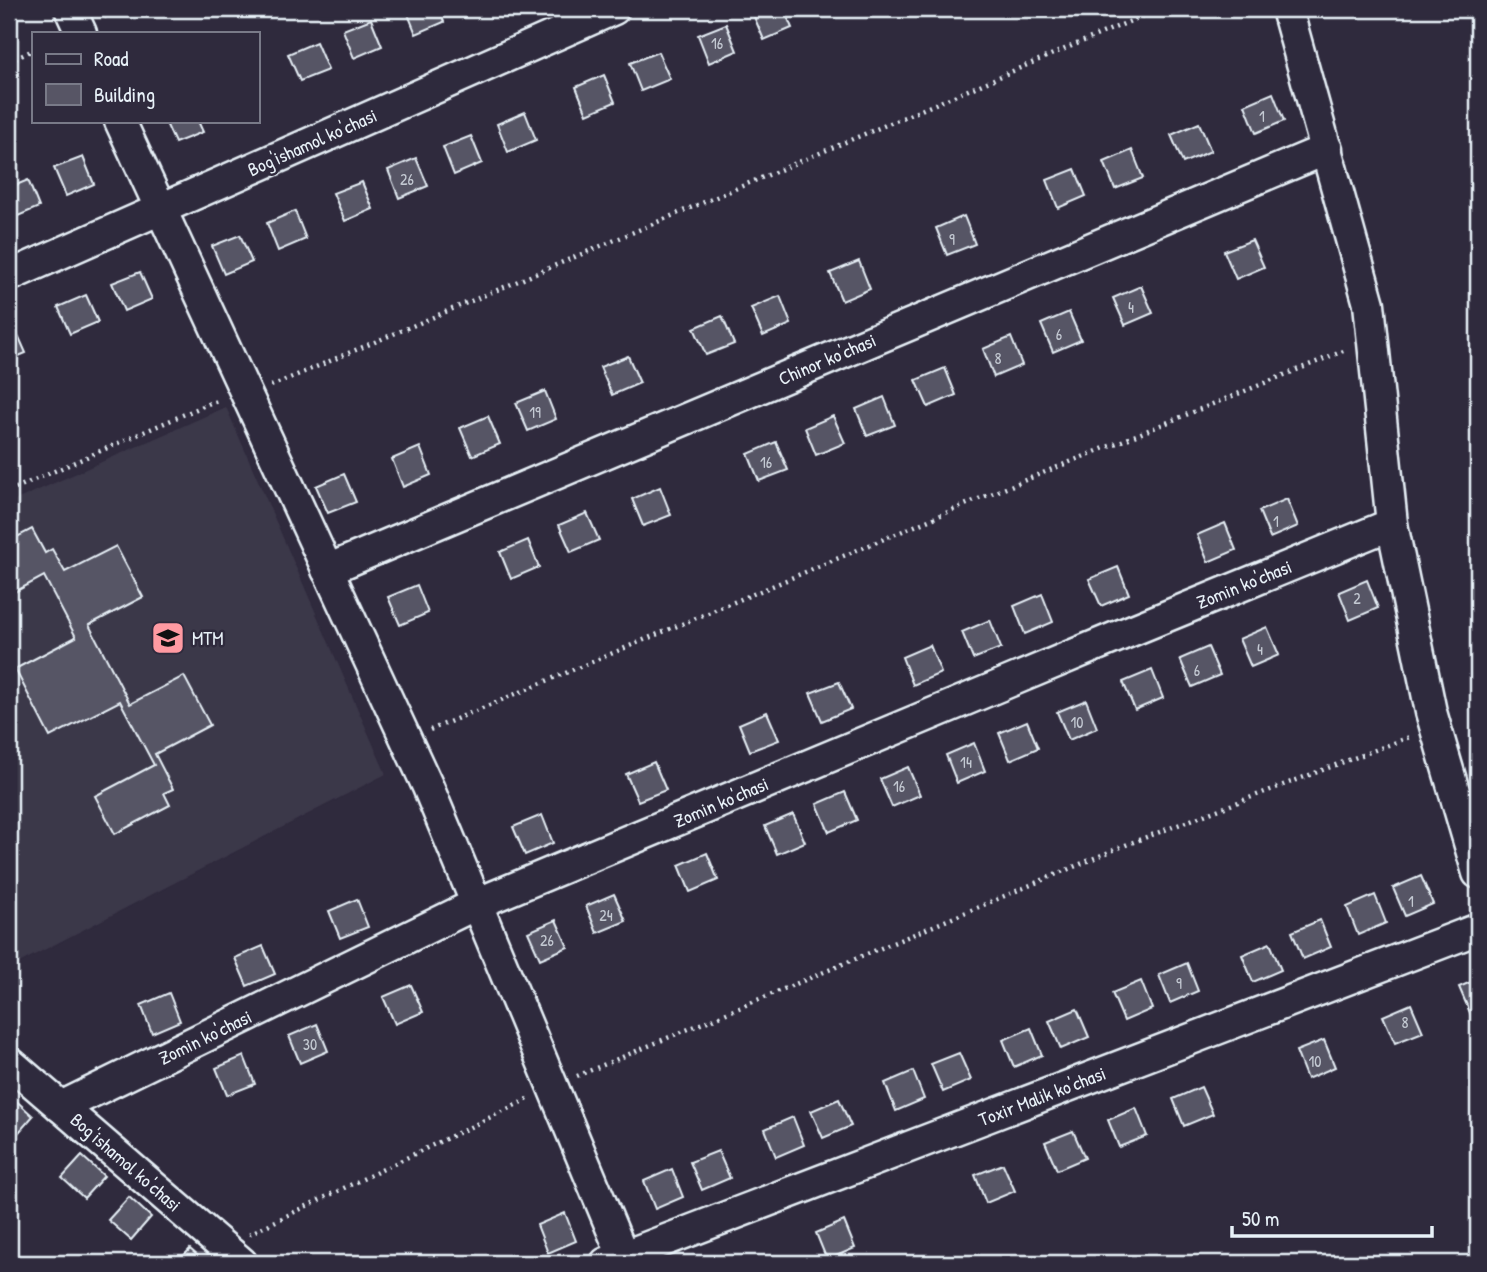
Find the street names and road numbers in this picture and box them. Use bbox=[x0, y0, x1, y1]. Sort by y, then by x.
street label: Bog'ishamol ko'chasi bbox=[243, 102, 381, 182]
street label: Chinor ko'chasi bbox=[774, 327, 880, 391]
street label: Zomin ko'chasi bbox=[1193, 553, 1295, 615]
street label: Zomin ko'chasi bbox=[670, 770, 772, 834]
street label: Zomin ko'chasi bbox=[154, 1003, 256, 1071]
street label: Toxir Malik ko'chasi bbox=[975, 1060, 1109, 1132]
street label: Bog'ishamol ko'chasi bbox=[65, 1107, 187, 1217]

